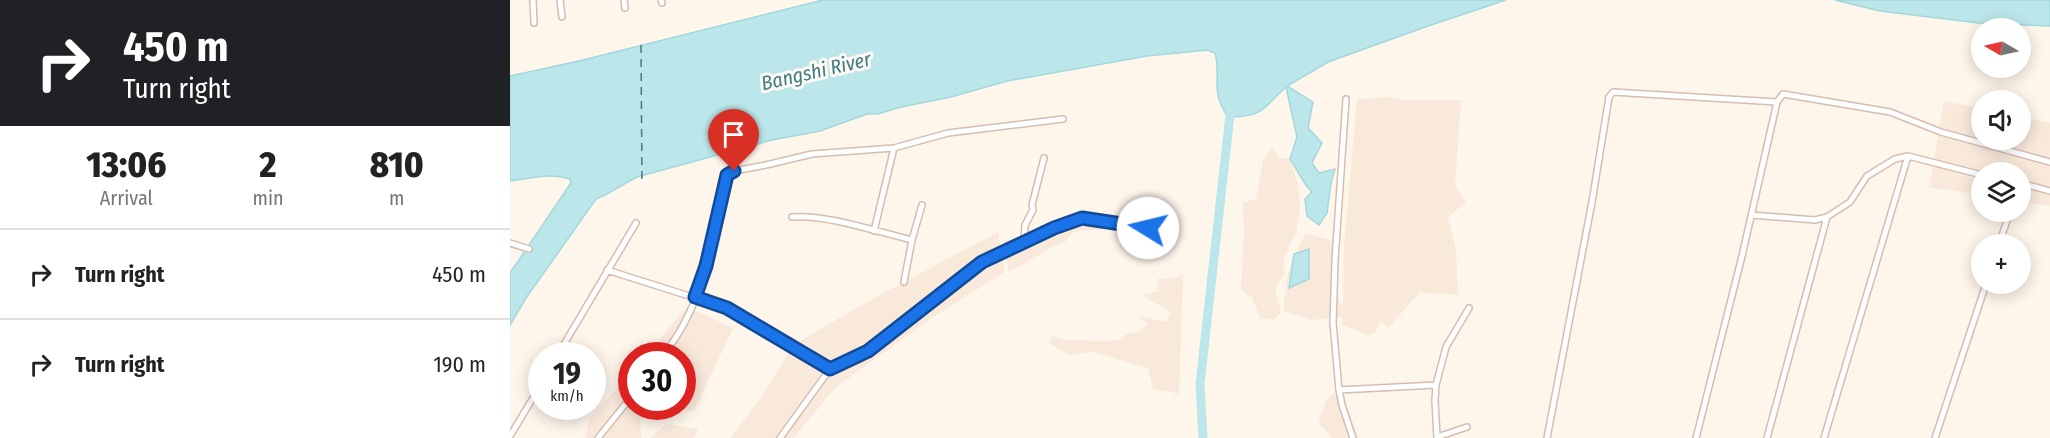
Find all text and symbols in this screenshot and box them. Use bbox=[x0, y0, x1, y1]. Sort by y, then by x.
north arrow bbox=[1971, 18, 2031, 78]
map controls bbox=[1971, 18, 2031, 294]
text: 450 m bbox=[123, 22, 229, 72]
icon: right bbox=[24, 24, 102, 102]
water label: Bangshi River bbox=[759, 46, 874, 95]
text: Turn right bbox=[123, 73, 231, 105]
button: sound bbox=[1971, 90, 2031, 150]
pin bbox=[708, 109, 759, 171]
icon: arrive bbox=[717, 118, 750, 151]
text: 13:06 bbox=[86, 143, 166, 187]
text: 2 bbox=[260, 143, 277, 187]
text: 810 bbox=[370, 143, 424, 187]
button: layers bbox=[1971, 162, 2031, 222]
text: Arrival bbox=[100, 186, 153, 210]
text: min bbox=[253, 186, 284, 210]
text: m bbox=[389, 186, 404, 210]
position arrow bbox=[1116, 196, 1180, 260]
button: + bbox=[1971, 234, 2031, 294]
icon: right bbox=[24, 258, 57, 291]
text: Turn right bbox=[75, 261, 164, 288]
text: 450 m bbox=[432, 261, 486, 288]
speed limit sign: 30 bbox=[618, 342, 696, 420]
icon: right bbox=[24, 348, 57, 381]
text: Turn right bbox=[75, 351, 164, 378]
text: 190 m bbox=[433, 351, 486, 378]
text: 19 bbox=[553, 356, 581, 392]
text: km/h bbox=[550, 387, 584, 405]

